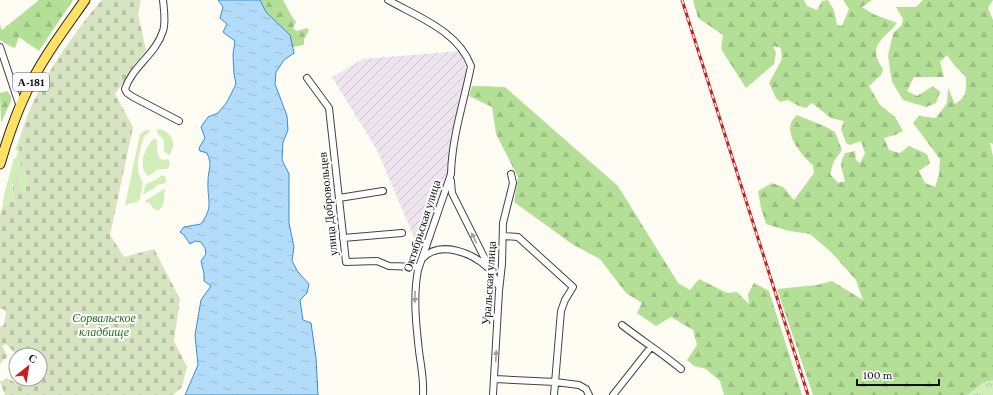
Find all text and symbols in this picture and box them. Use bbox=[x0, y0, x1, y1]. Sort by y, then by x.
road number: А-181 bbox=[13, 73, 49, 91]
street label: улица Добровольцев bbox=[316, 151, 340, 257]
street label: Октябрьская улица bbox=[400, 177, 444, 274]
one-way arrow bbox=[471, 232, 477, 244]
street label: Уральская улица bbox=[479, 240, 499, 325]
one-way arrow bbox=[412, 291, 418, 304]
park label: Сорвальское кладбище bbox=[72, 311, 137, 339]
north arrow bbox=[8, 347, 48, 387]
one-way arrow bbox=[492, 350, 499, 362]
text: С bbox=[27, 351, 39, 366]
scale bar bbox=[857, 361, 939, 387]
text: 100 m bbox=[863, 368, 893, 382]

